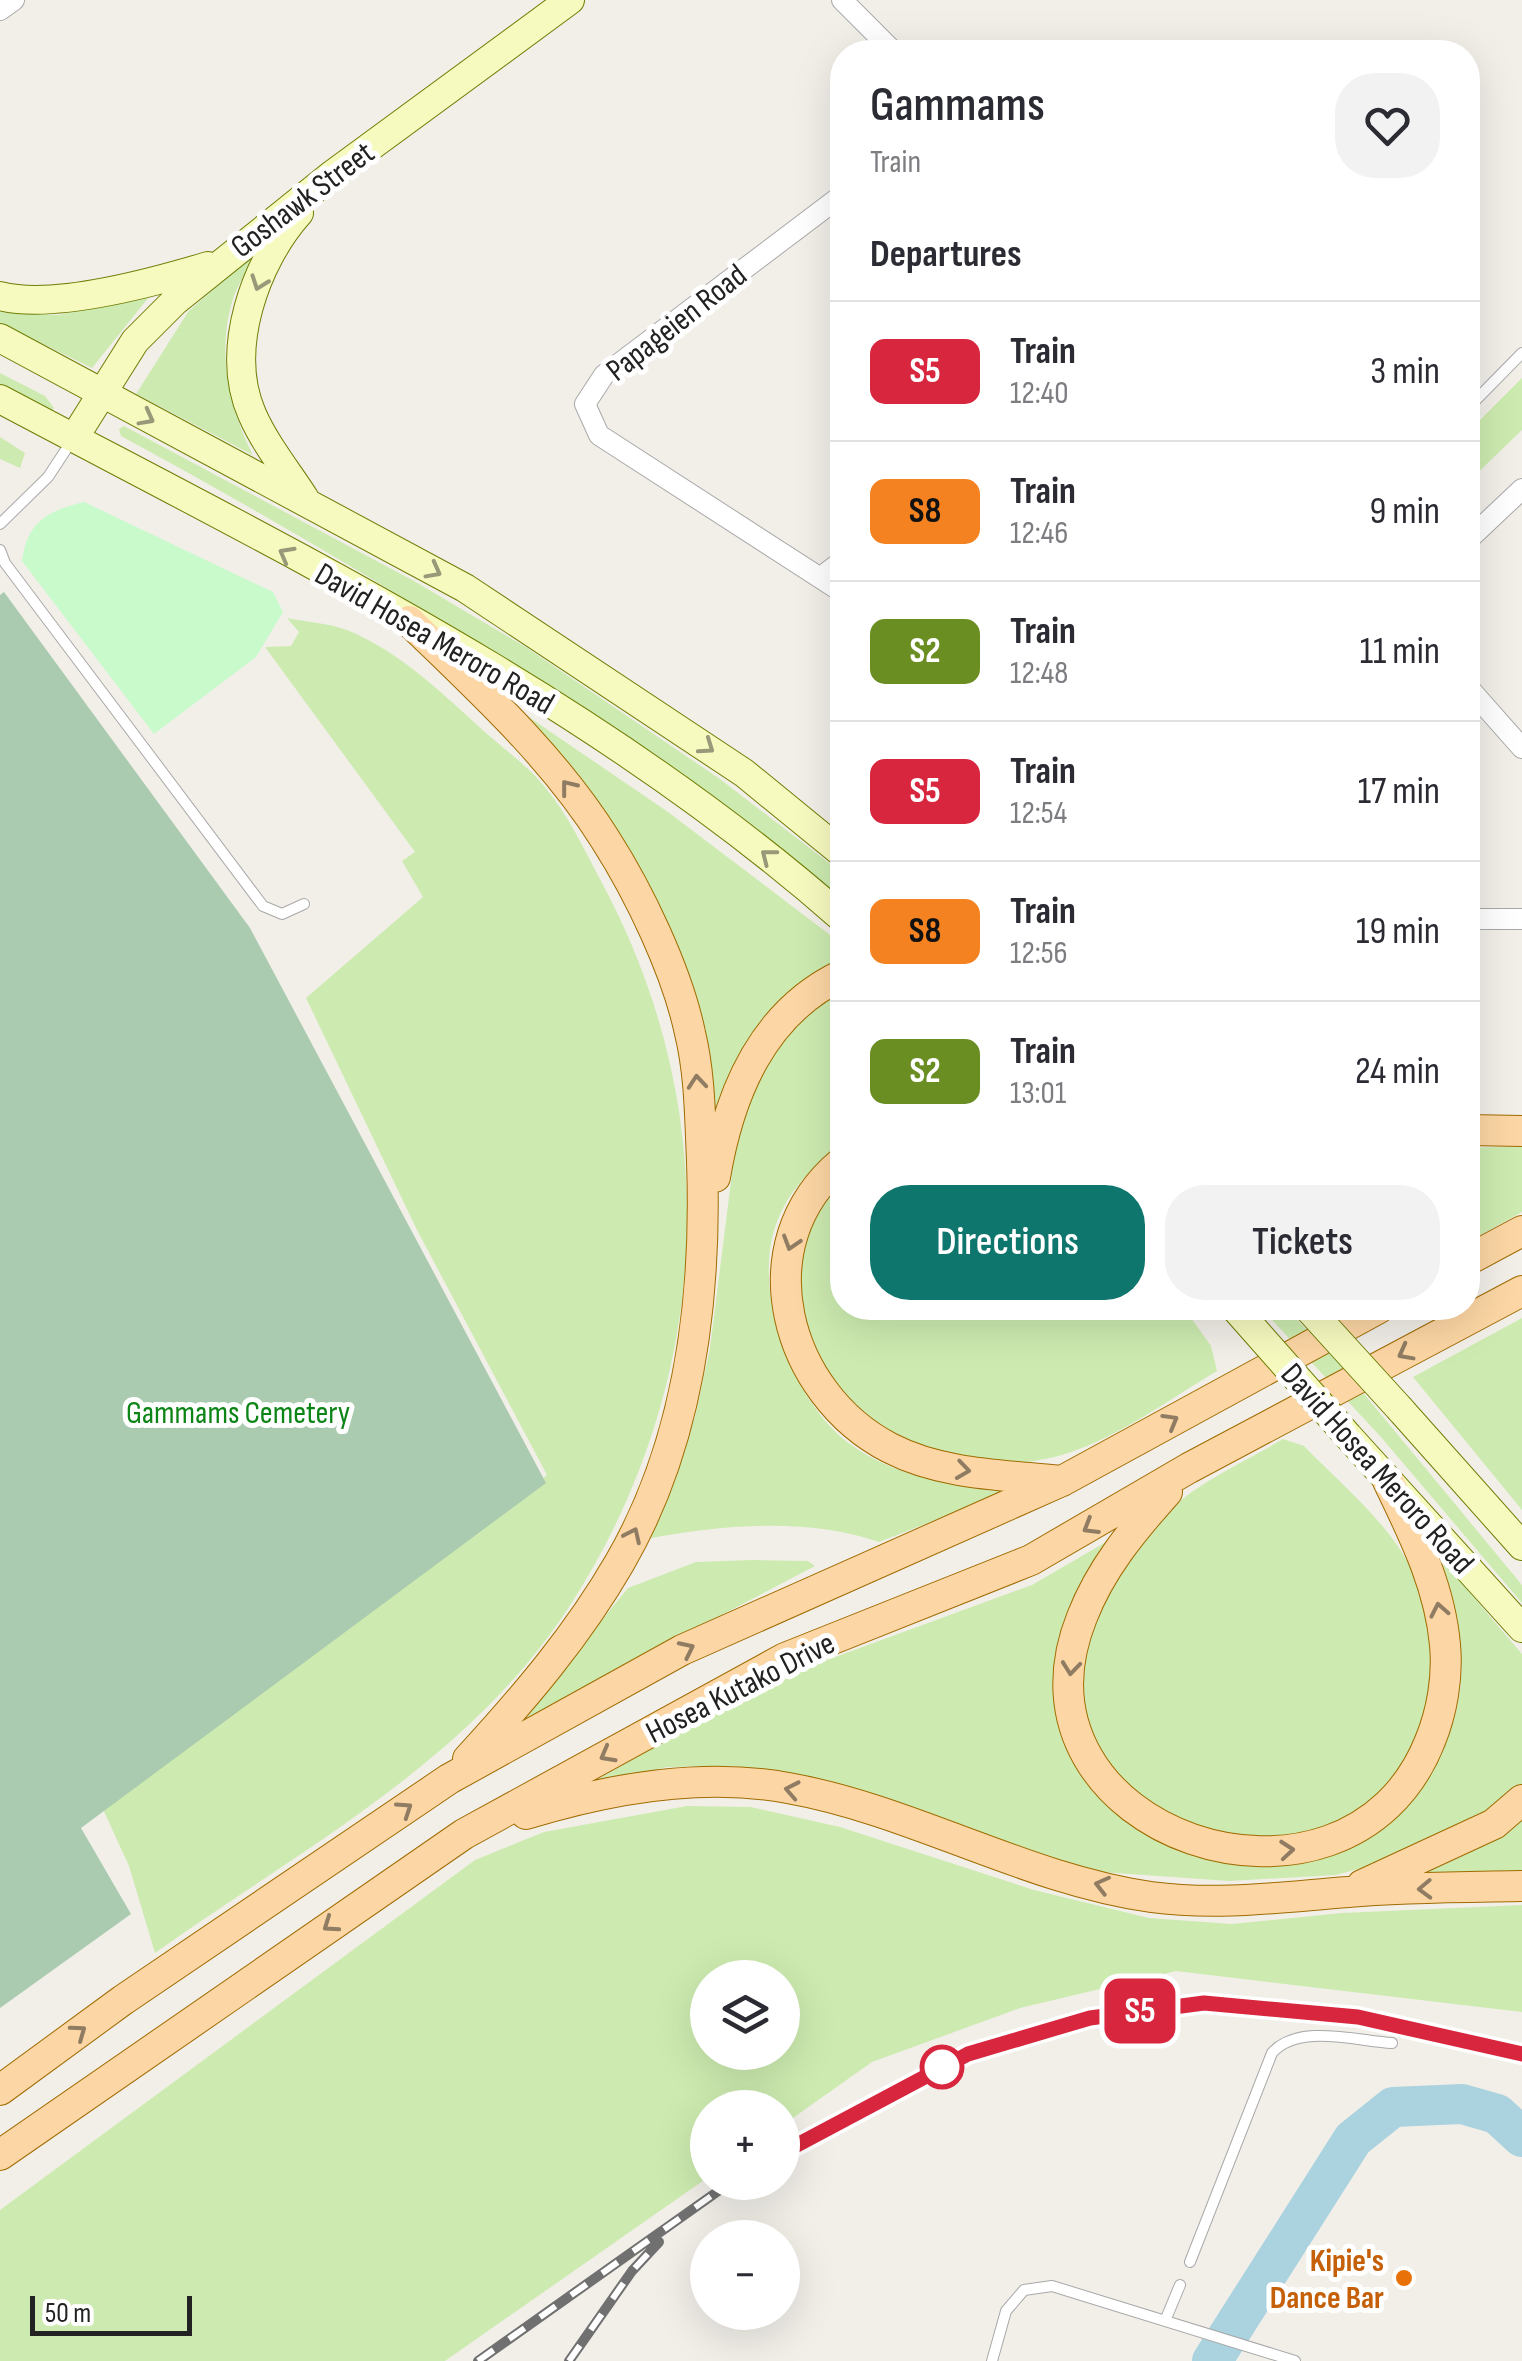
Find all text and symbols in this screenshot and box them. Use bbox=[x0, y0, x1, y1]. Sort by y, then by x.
button: heart bbox=[1335, 73, 1440, 178]
text: Gammams bbox=[870, 77, 1045, 134]
street label: Goshawk Street bbox=[224, 134, 382, 267]
text: Train bbox=[870, 143, 921, 182]
text: Departures bbox=[870, 232, 1022, 277]
street label: Papageien Road bbox=[599, 256, 755, 390]
one-way arrow bbox=[250, 273, 271, 290]
text: Train bbox=[1010, 329, 1076, 374]
text: 3 min bbox=[1370, 349, 1440, 394]
text: S5 bbox=[909, 350, 941, 393]
text: 12:40 bbox=[1010, 374, 1068, 413]
one-way arrow bbox=[137, 406, 155, 425]
text: Train bbox=[1010, 469, 1076, 514]
text: 9 min bbox=[1369, 489, 1440, 534]
text: S8 bbox=[909, 490, 941, 533]
text: 12:46 bbox=[1010, 514, 1068, 553]
one-way arrow bbox=[278, 546, 296, 566]
street label: David Hosea Meroro Road bbox=[308, 555, 561, 724]
one-way arrow bbox=[423, 559, 442, 578]
text: Train bbox=[1010, 609, 1076, 654]
text: 11 min bbox=[1360, 629, 1440, 674]
text: S2 bbox=[909, 630, 941, 673]
text: 12:48 bbox=[1010, 654, 1068, 693]
one-way arrow bbox=[696, 735, 714, 753]
text: Train bbox=[1010, 749, 1076, 794]
text: 17 min bbox=[1358, 769, 1440, 814]
text: S5 bbox=[909, 770, 941, 813]
one-way arrow bbox=[563, 781, 580, 799]
text: 12:54 bbox=[1010, 794, 1067, 833]
one-way arrow bbox=[761, 850, 779, 867]
text: Train bbox=[1010, 889, 1076, 934]
text: 19 min bbox=[1356, 909, 1440, 954]
text: S8 bbox=[909, 910, 941, 953]
text: 12:56 bbox=[1010, 934, 1068, 973]
text: Train bbox=[1010, 1029, 1076, 1074]
text: 24 min bbox=[1355, 1049, 1440, 1094]
text: S2 bbox=[909, 1050, 941, 1093]
one-way arrow bbox=[687, 1073, 708, 1089]
text: 13:01 bbox=[1010, 1074, 1066, 1113]
button: Directions bbox=[870, 1185, 1145, 1300]
button: Tickets bbox=[1165, 1185, 1440, 1300]
one-way arrow bbox=[782, 1233, 803, 1250]
one-way arrow bbox=[1397, 1341, 1415, 1360]
street label: David Hosea Meroro Road bbox=[1272, 1356, 1482, 1582]
park label: Gammams Cemetery bbox=[126, 1394, 350, 1433]
one-way arrow bbox=[1160, 1414, 1178, 1434]
one-way arrow bbox=[955, 1458, 971, 1479]
one-way arrow bbox=[1083, 1515, 1101, 1534]
one-way arrow bbox=[620, 1527, 640, 1545]
one-way arrow bbox=[1429, 1602, 1450, 1619]
street label: Hosea Kutako Drive bbox=[640, 1624, 842, 1753]
one-way arrow bbox=[677, 1641, 695, 1661]
one-way arrow bbox=[1061, 1660, 1083, 1676]
one-way arrow bbox=[600, 1743, 618, 1763]
one-way arrow bbox=[784, 1780, 801, 1801]
one-way arrow bbox=[393, 1803, 412, 1821]
one-way arrow bbox=[1279, 1840, 1295, 1862]
one-way arrow bbox=[1094, 1876, 1111, 1897]
one-way arrow bbox=[1416, 1879, 1432, 1900]
one-way arrow bbox=[323, 1913, 342, 1931]
map controls bbox=[690, 1960, 800, 2330]
button: layers bbox=[690, 1960, 800, 2070]
line badge: S5 bbox=[1095, 1978, 1185, 2044]
text: S5 bbox=[1124, 1990, 1156, 2033]
one-way arrow bbox=[68, 2027, 86, 2044]
unlabelled marker bbox=[921, 2046, 963, 2088]
button: + bbox=[690, 2090, 800, 2200]
button: − bbox=[690, 2220, 800, 2330]
place label: Kipie's Dance Bar bbox=[1270, 2242, 1384, 2318]
marker: Kipie's Dance Bar bbox=[1393, 2267, 1415, 2289]
scale bar bbox=[30, 2291, 192, 2336]
text: 50 m bbox=[45, 2297, 91, 2330]

